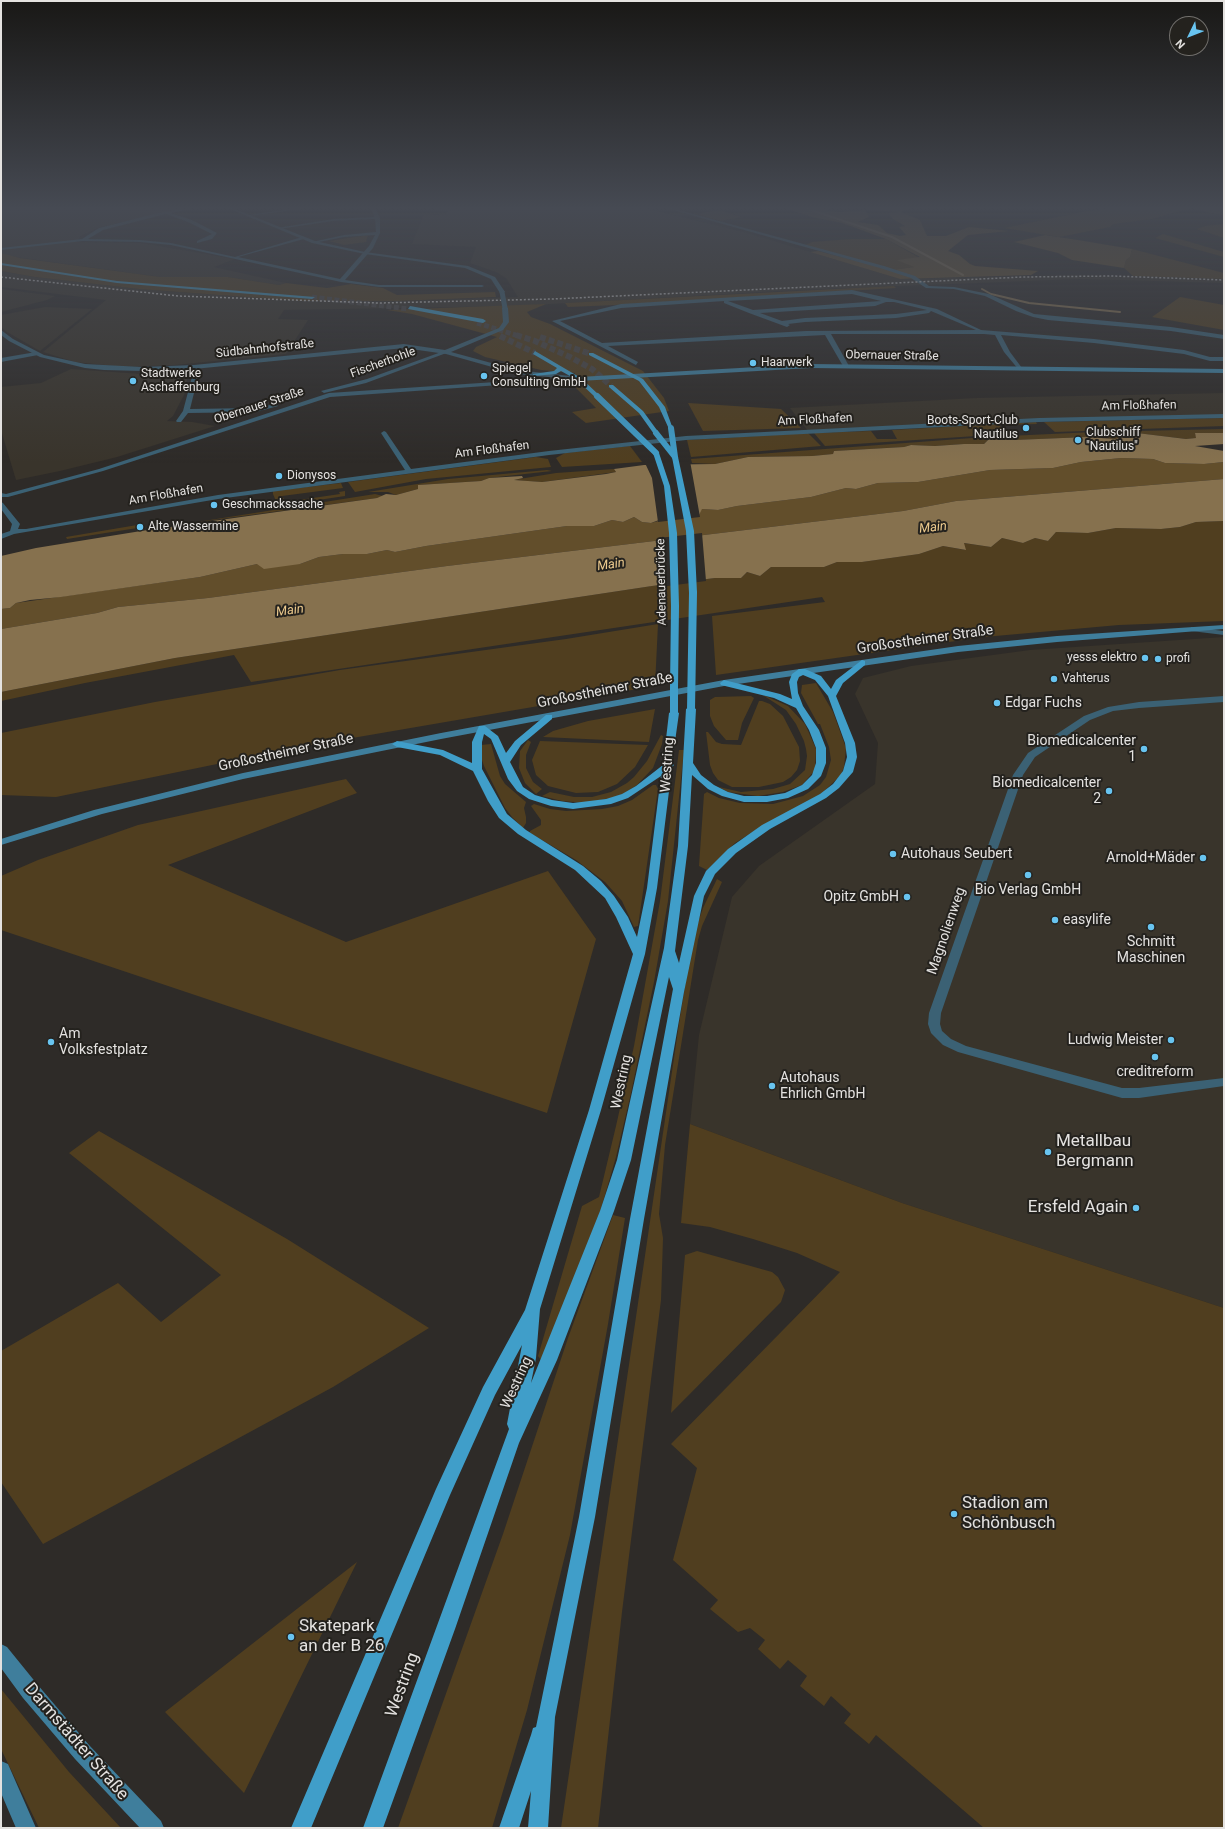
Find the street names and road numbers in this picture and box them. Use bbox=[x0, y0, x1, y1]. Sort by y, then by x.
street label: Südbahnhofstraße bbox=[215, 337, 315, 361]
street label: Fischerhohle bbox=[348, 345, 418, 381]
street label: Obernauer Straße bbox=[845, 348, 939, 364]
street label: Obernauer Straße bbox=[212, 385, 306, 427]
street label: Am Floßhafen bbox=[1101, 398, 1177, 414]
street label: Am Floßhafen bbox=[777, 411, 853, 429]
street label: Am Floßhafen bbox=[454, 438, 530, 462]
street label: Am Floßhafen bbox=[128, 481, 204, 509]
street label: Adenauerbrücke bbox=[654, 538, 670, 626]
street label: Großostheimer Straße bbox=[856, 622, 994, 658]
street label: Großostheimer Straße bbox=[536, 670, 674, 712]
street label: Großostheimer Straße bbox=[217, 730, 355, 776]
street label: Westring bbox=[658, 737, 678, 793]
street label: Magnolienweg bbox=[924, 885, 970, 977]
street label: Westring bbox=[608, 1053, 636, 1111]
street label: Westring bbox=[498, 1354, 536, 1412]
street label: Westring bbox=[382, 1650, 424, 1720]
street label: Darmstädter Straße bbox=[20, 1679, 132, 1805]

